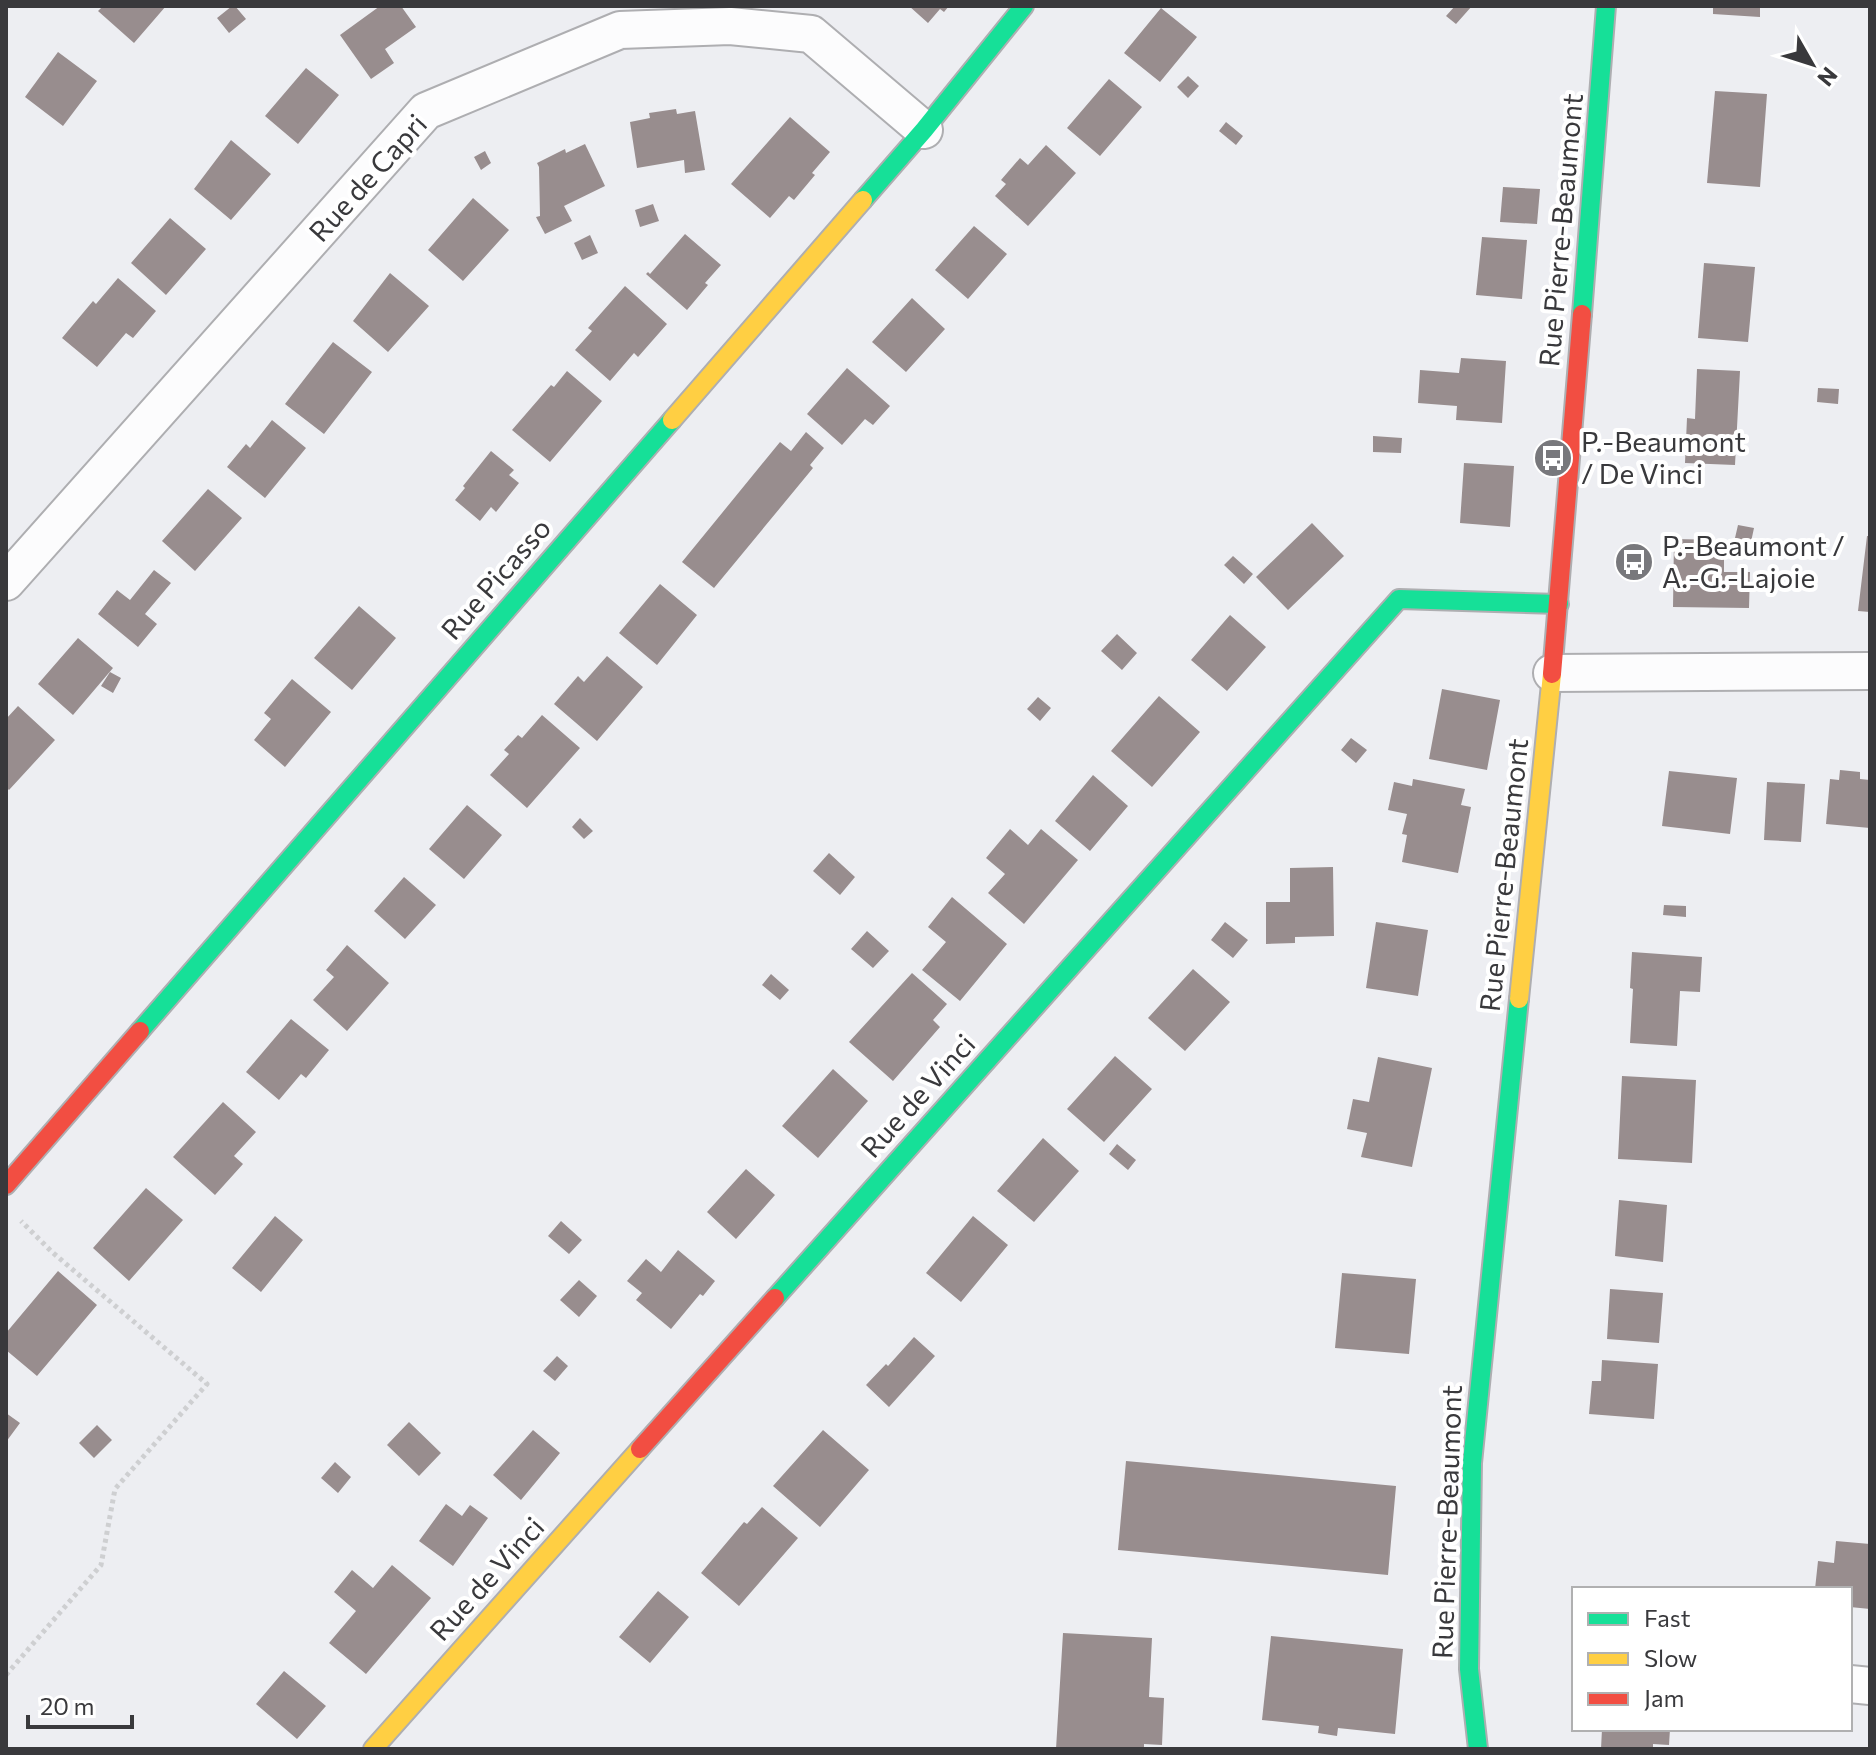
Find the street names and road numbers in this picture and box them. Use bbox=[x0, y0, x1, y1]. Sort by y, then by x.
street label: Rue Pierre-Beaumont bbox=[1531, 92, 1589, 368]
street label: Rue de Capri bbox=[301, 107, 433, 248]
street label: Rue Picasso bbox=[433, 511, 557, 646]
street label: Rue Pierre-Beaumont bbox=[1472, 737, 1534, 1013]
street label: Rue de Vinci bbox=[853, 1027, 981, 1164]
street label: Rue Pierre-Beaumont bbox=[1424, 1384, 1468, 1660]
street label: Rue de Vinci bbox=[422, 1510, 550, 1647]

